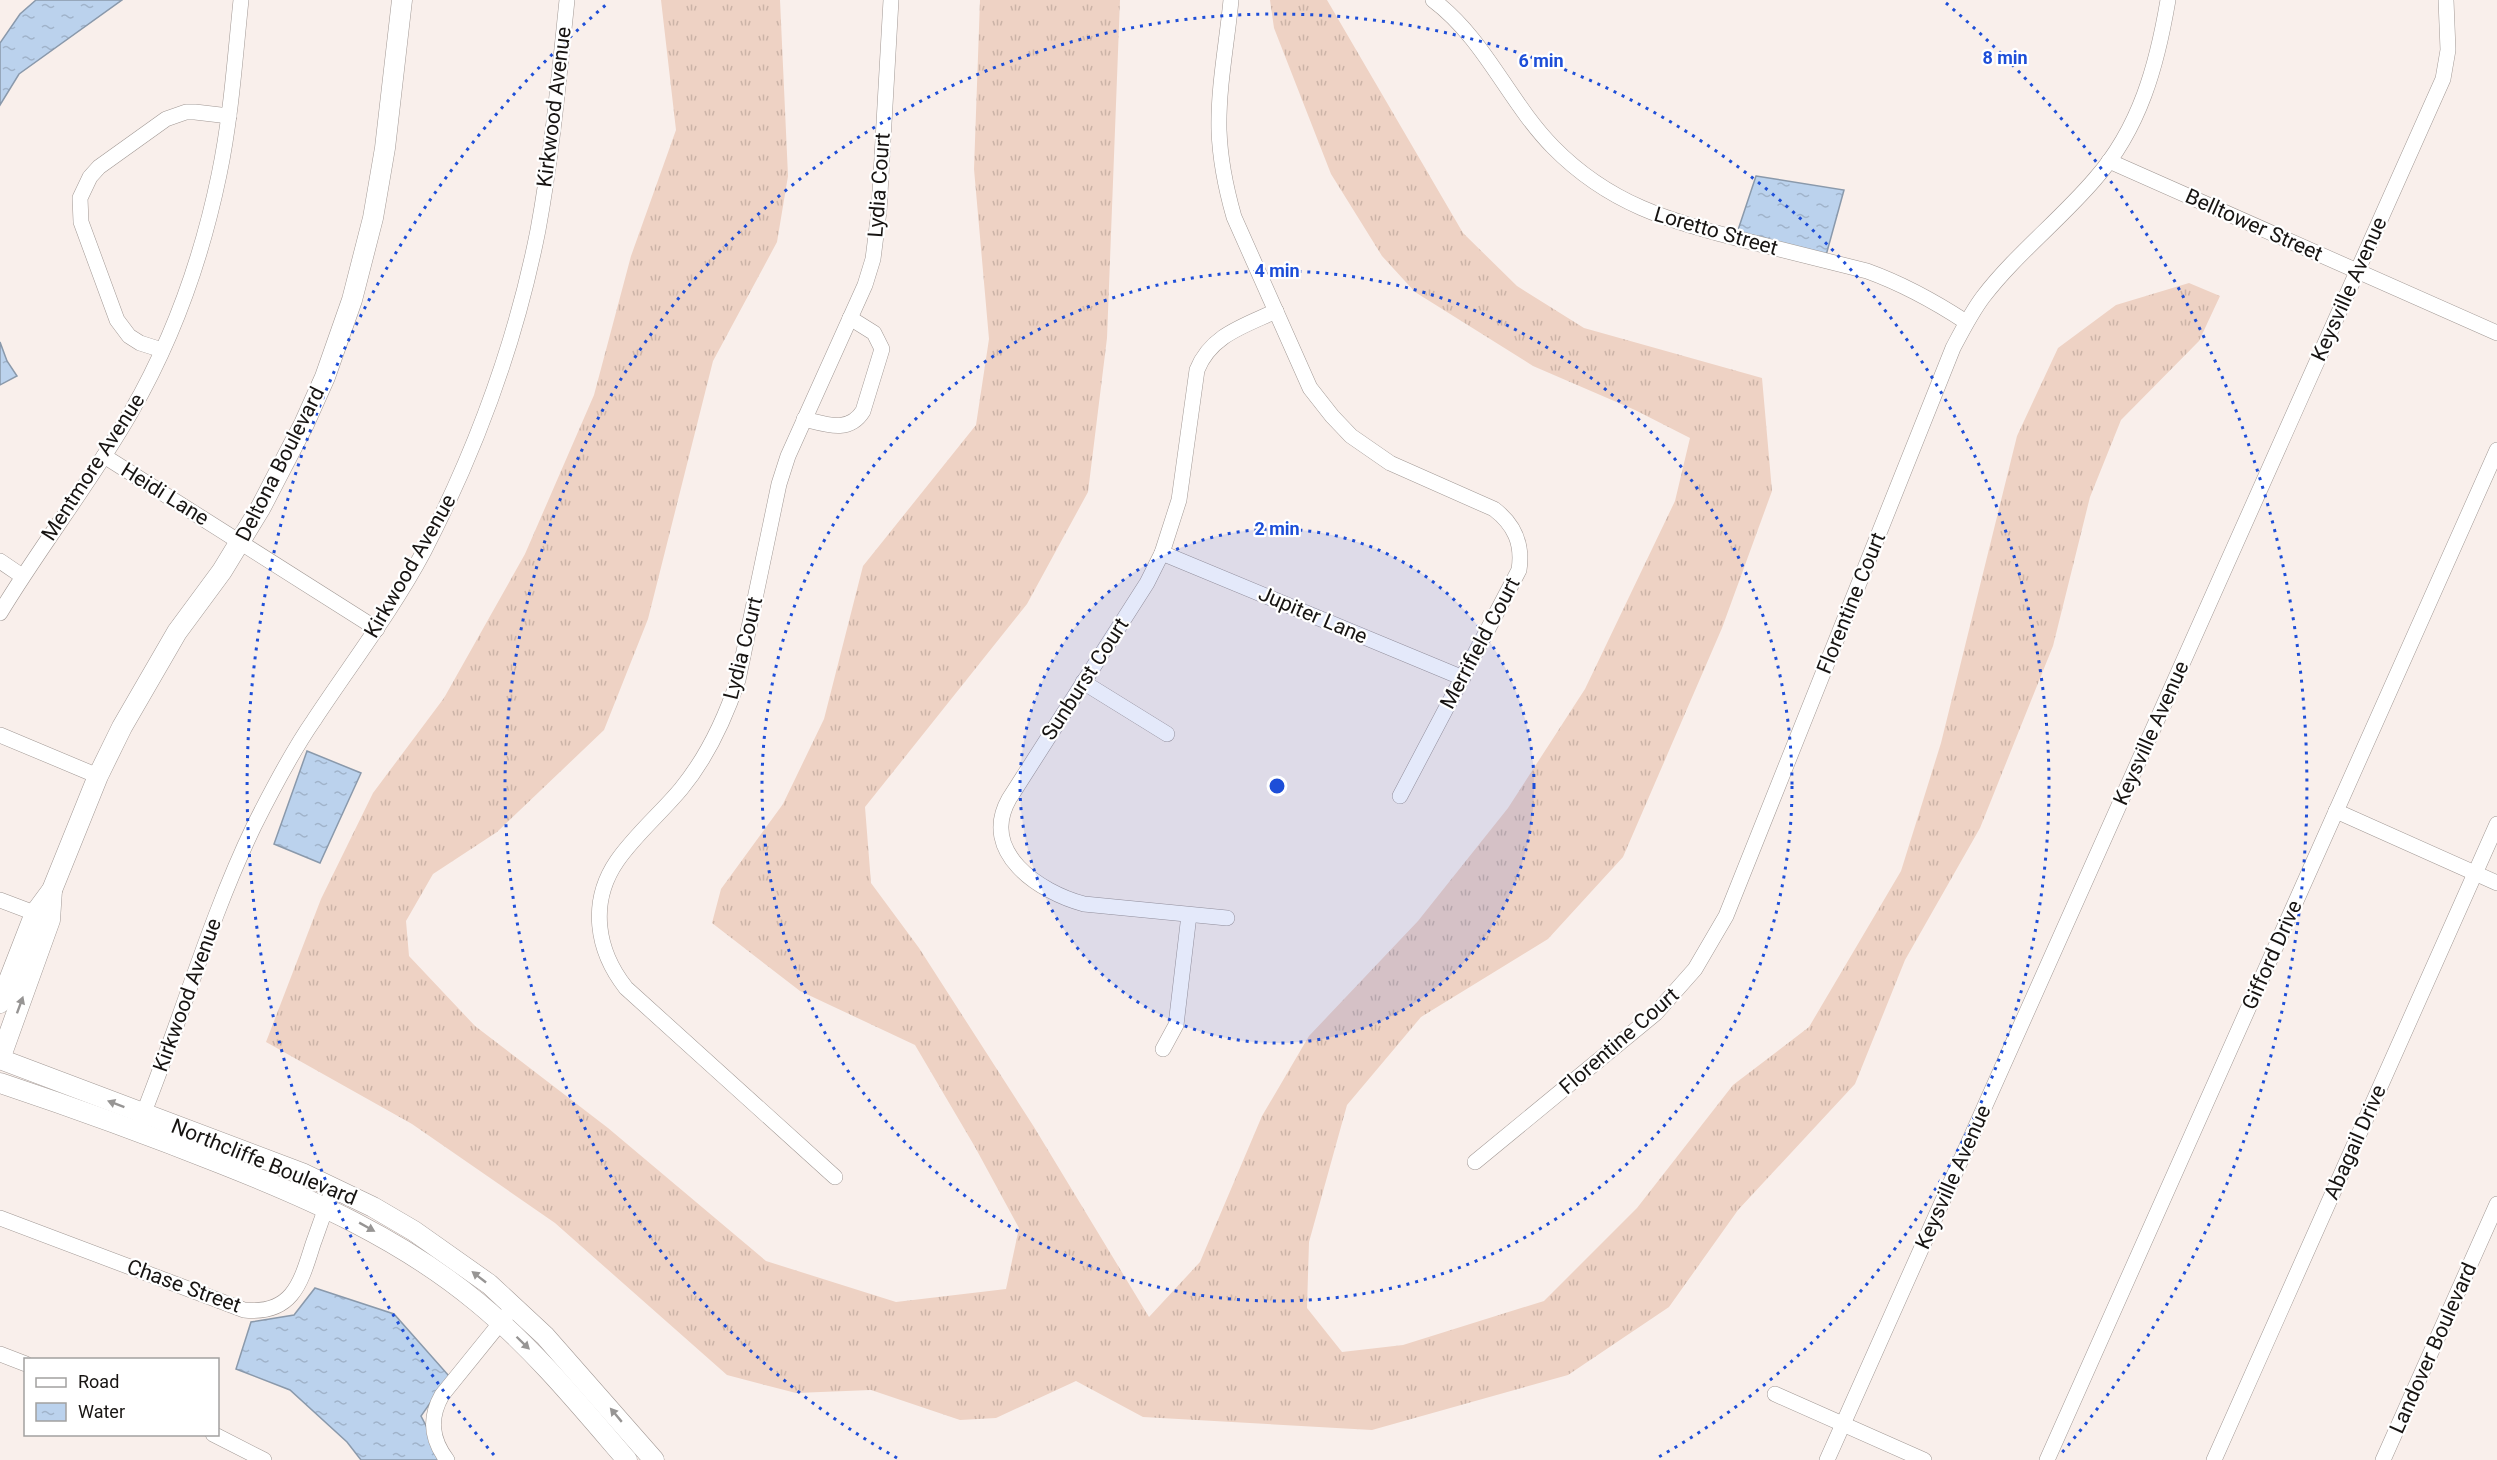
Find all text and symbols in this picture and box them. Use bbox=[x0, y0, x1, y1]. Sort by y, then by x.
street label: Kirkwood Avenue bbox=[532, 25, 576, 189]
text: 8 min bbox=[1982, 47, 2028, 68]
text: 6 min bbox=[1518, 50, 1564, 71]
street label: Lydia Court bbox=[863, 132, 895, 238]
street label: Belltower Street bbox=[2182, 184, 2326, 266]
street label: Loretto Street bbox=[1651, 202, 1781, 260]
street label: Keysville Avenue bbox=[2306, 213, 2392, 365]
text: 4 min bbox=[1254, 260, 1300, 281]
street label: Deltona Boulevard bbox=[231, 383, 329, 545]
street label: Mentmore Avenue bbox=[37, 389, 149, 545]
street label: Heidi Lane bbox=[117, 458, 213, 530]
street label: Kirkwood Avenue bbox=[359, 490, 461, 642]
text: 2 min bbox=[1254, 518, 1300, 539]
street label: Florentine Court bbox=[1812, 529, 1890, 677]
street label: Merrifield Court bbox=[1435, 573, 1525, 713]
street label: Jupiter Lane bbox=[1255, 581, 1371, 649]
street label: Lydia Court bbox=[719, 594, 767, 702]
street label: Sunburst Court bbox=[1037, 613, 1133, 745]
street label: Keysville Avenue bbox=[2108, 657, 2194, 809]
centre of rings bbox=[1267, 776, 1287, 796]
street label: Gifford Drive bbox=[2237, 897, 2307, 1013]
street label: Kirkwood Avenue bbox=[148, 915, 226, 1075]
street label: Florentine Court bbox=[1555, 983, 1684, 1099]
one-way arrow bbox=[16, 995, 26, 1013]
street label: Abagail Drive bbox=[2319, 1081, 2391, 1203]
one-way arrow bbox=[107, 1098, 125, 1108]
street label: Keysville Avenue bbox=[1910, 1101, 1996, 1253]
street label: Northcliffe Boulevard bbox=[168, 1114, 360, 1210]
one-way arrow bbox=[358, 1222, 375, 1232]
street label: Chase Street bbox=[124, 1254, 244, 1318]
street label: Landover Boulevard bbox=[2385, 1259, 2481, 1437]
one-way arrow bbox=[472, 1271, 488, 1283]
one-way arrow bbox=[515, 1336, 530, 1350]
legend bbox=[24, 1358, 219, 1436]
text: Road bbox=[78, 1371, 119, 1392]
text: Water bbox=[78, 1401, 125, 1422]
one-way arrow bbox=[610, 1408, 623, 1423]

